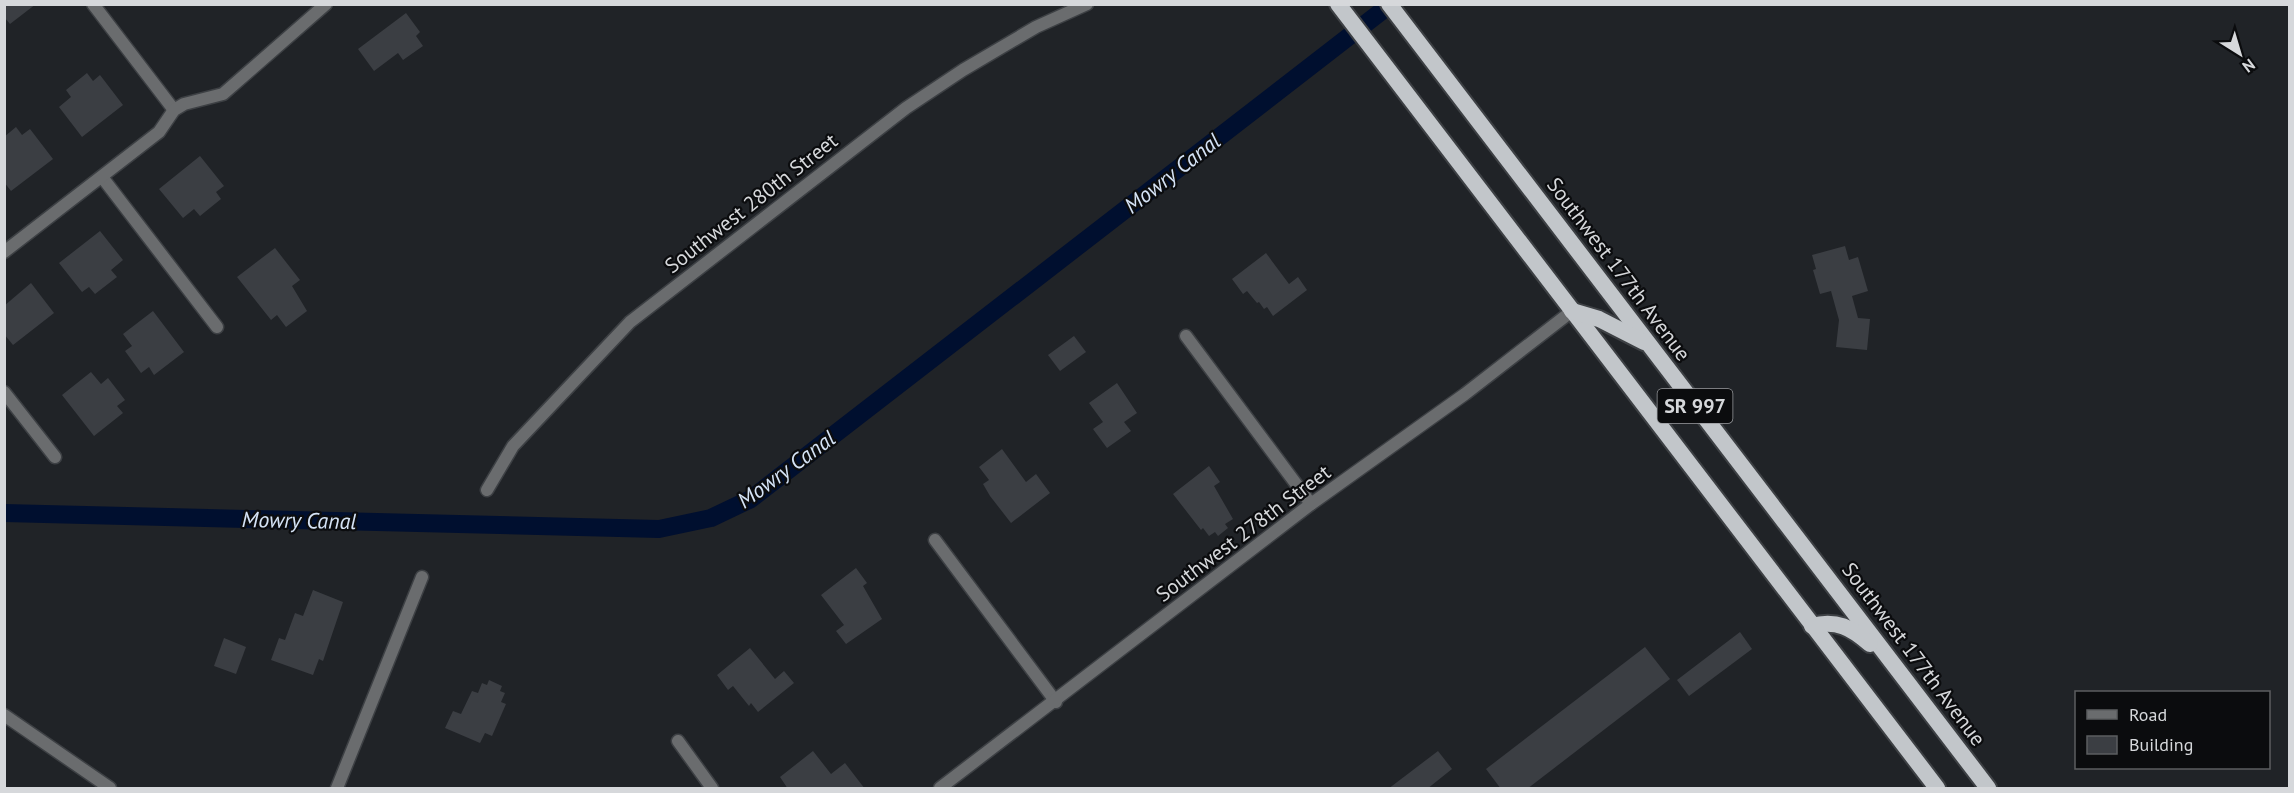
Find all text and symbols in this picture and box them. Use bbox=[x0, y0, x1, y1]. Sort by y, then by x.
north arrow bbox=[2210, 24, 2270, 84]
text: N bbox=[2239, 55, 2259, 77]
street label: Southwest 280th Street bbox=[659, 127, 843, 279]
water label: Mowry Canal bbox=[1118, 127, 1226, 219]
street label: Southwest 177th Avenue bbox=[1541, 172, 1697, 366]
road number: SR 997 bbox=[1658, 389, 1732, 423]
water label: Mowry Canal bbox=[731, 424, 841, 514]
street label: Southwest 278th Street bbox=[1150, 458, 1336, 608]
water label: Mowry Canal bbox=[241, 505, 357, 535]
street label: Southwest 177th Avenue bbox=[1836, 557, 1992, 751]
legend bbox=[2075, 691, 2270, 769]
text: Road bbox=[2129, 703, 2167, 726]
text: Building bbox=[2129, 733, 2193, 756]

